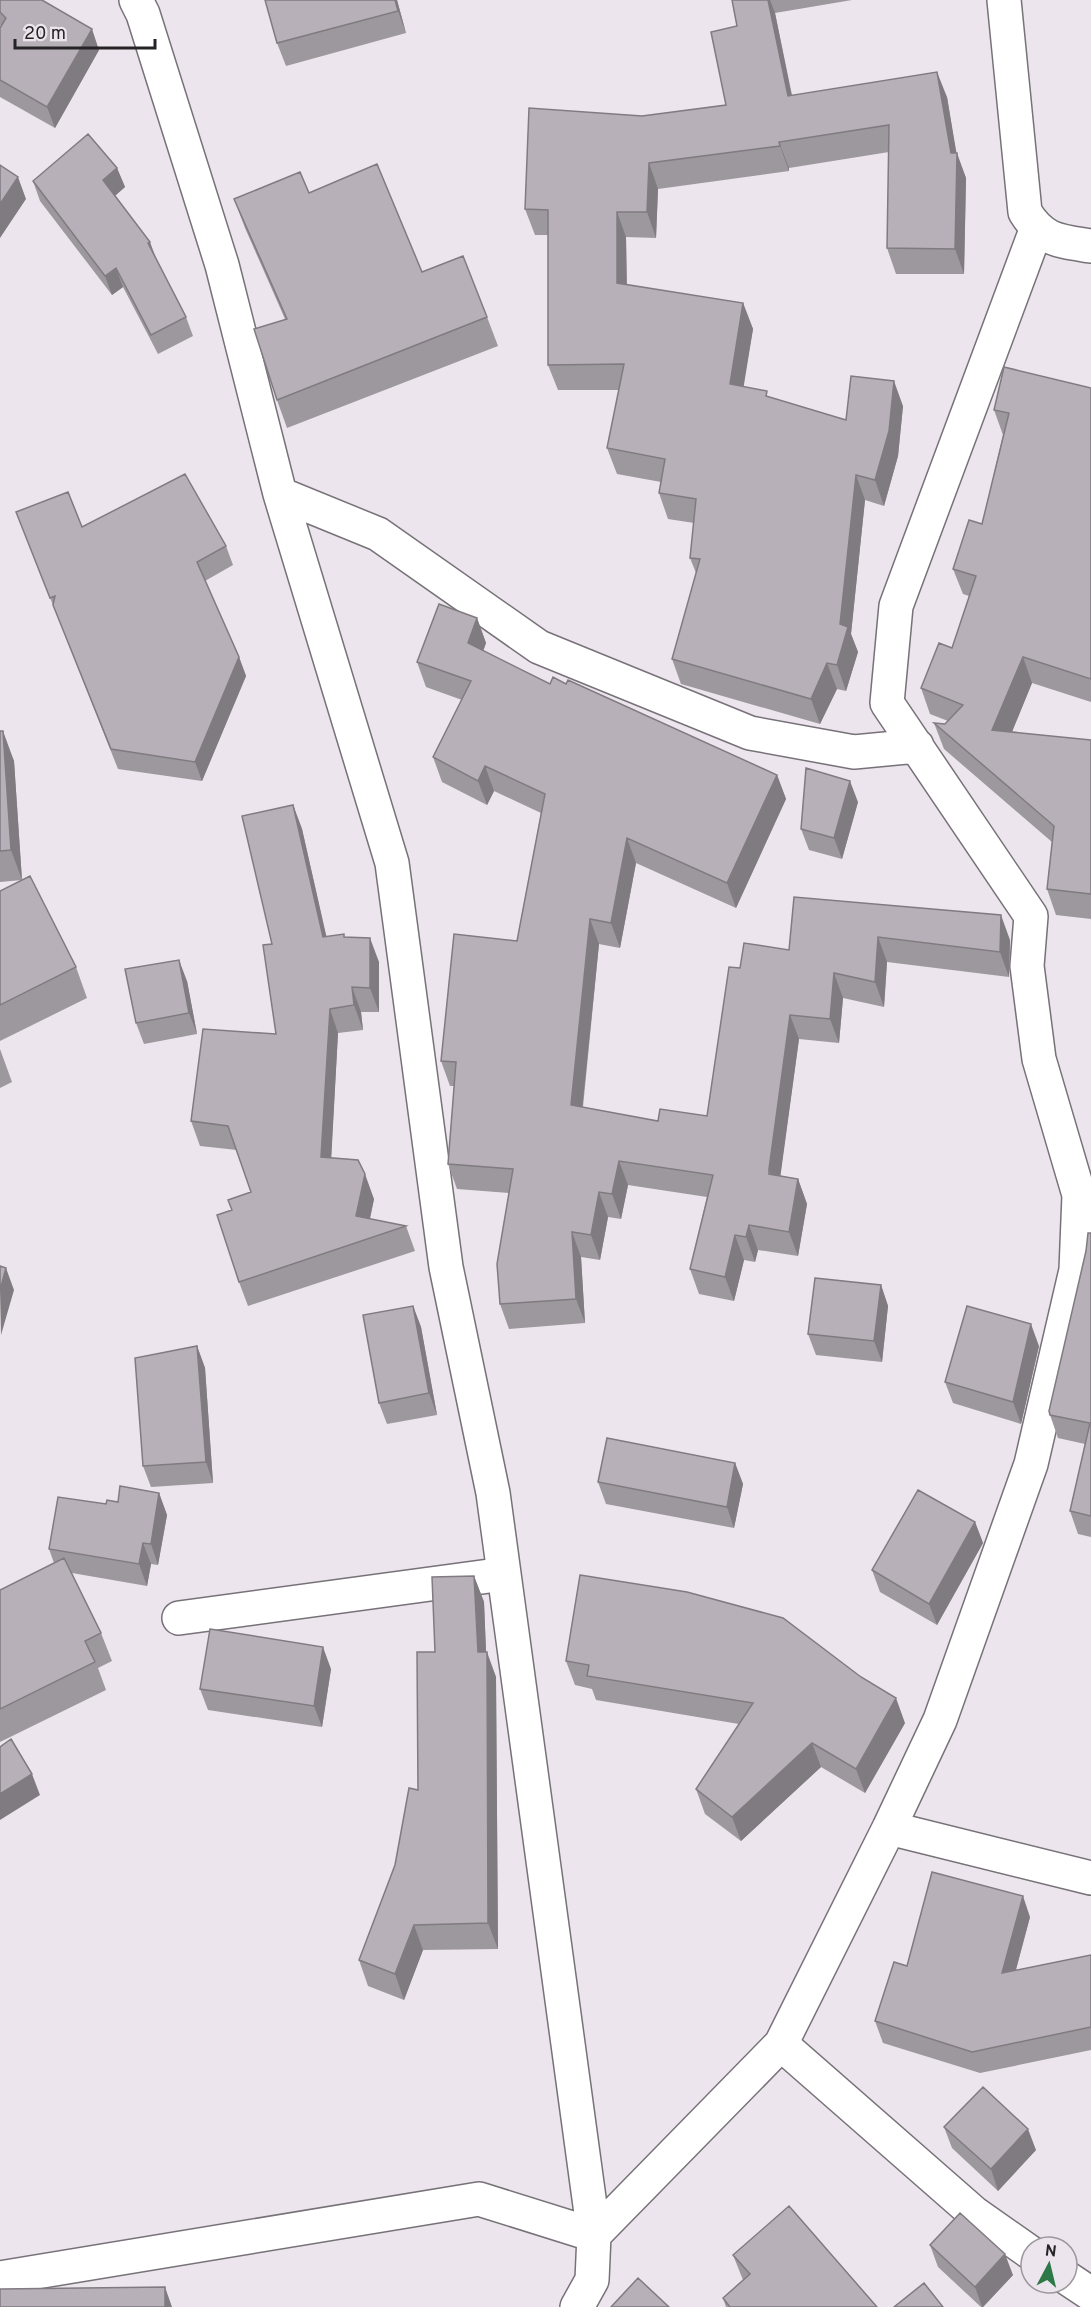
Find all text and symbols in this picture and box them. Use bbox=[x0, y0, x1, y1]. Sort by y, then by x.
scale bar bbox=[15, 12, 154, 50]
text: 20 m bbox=[24, 23, 66, 46]
north arrow bbox=[1019, 2235, 1079, 2295]
text: N bbox=[1044, 2241, 1058, 2263]

